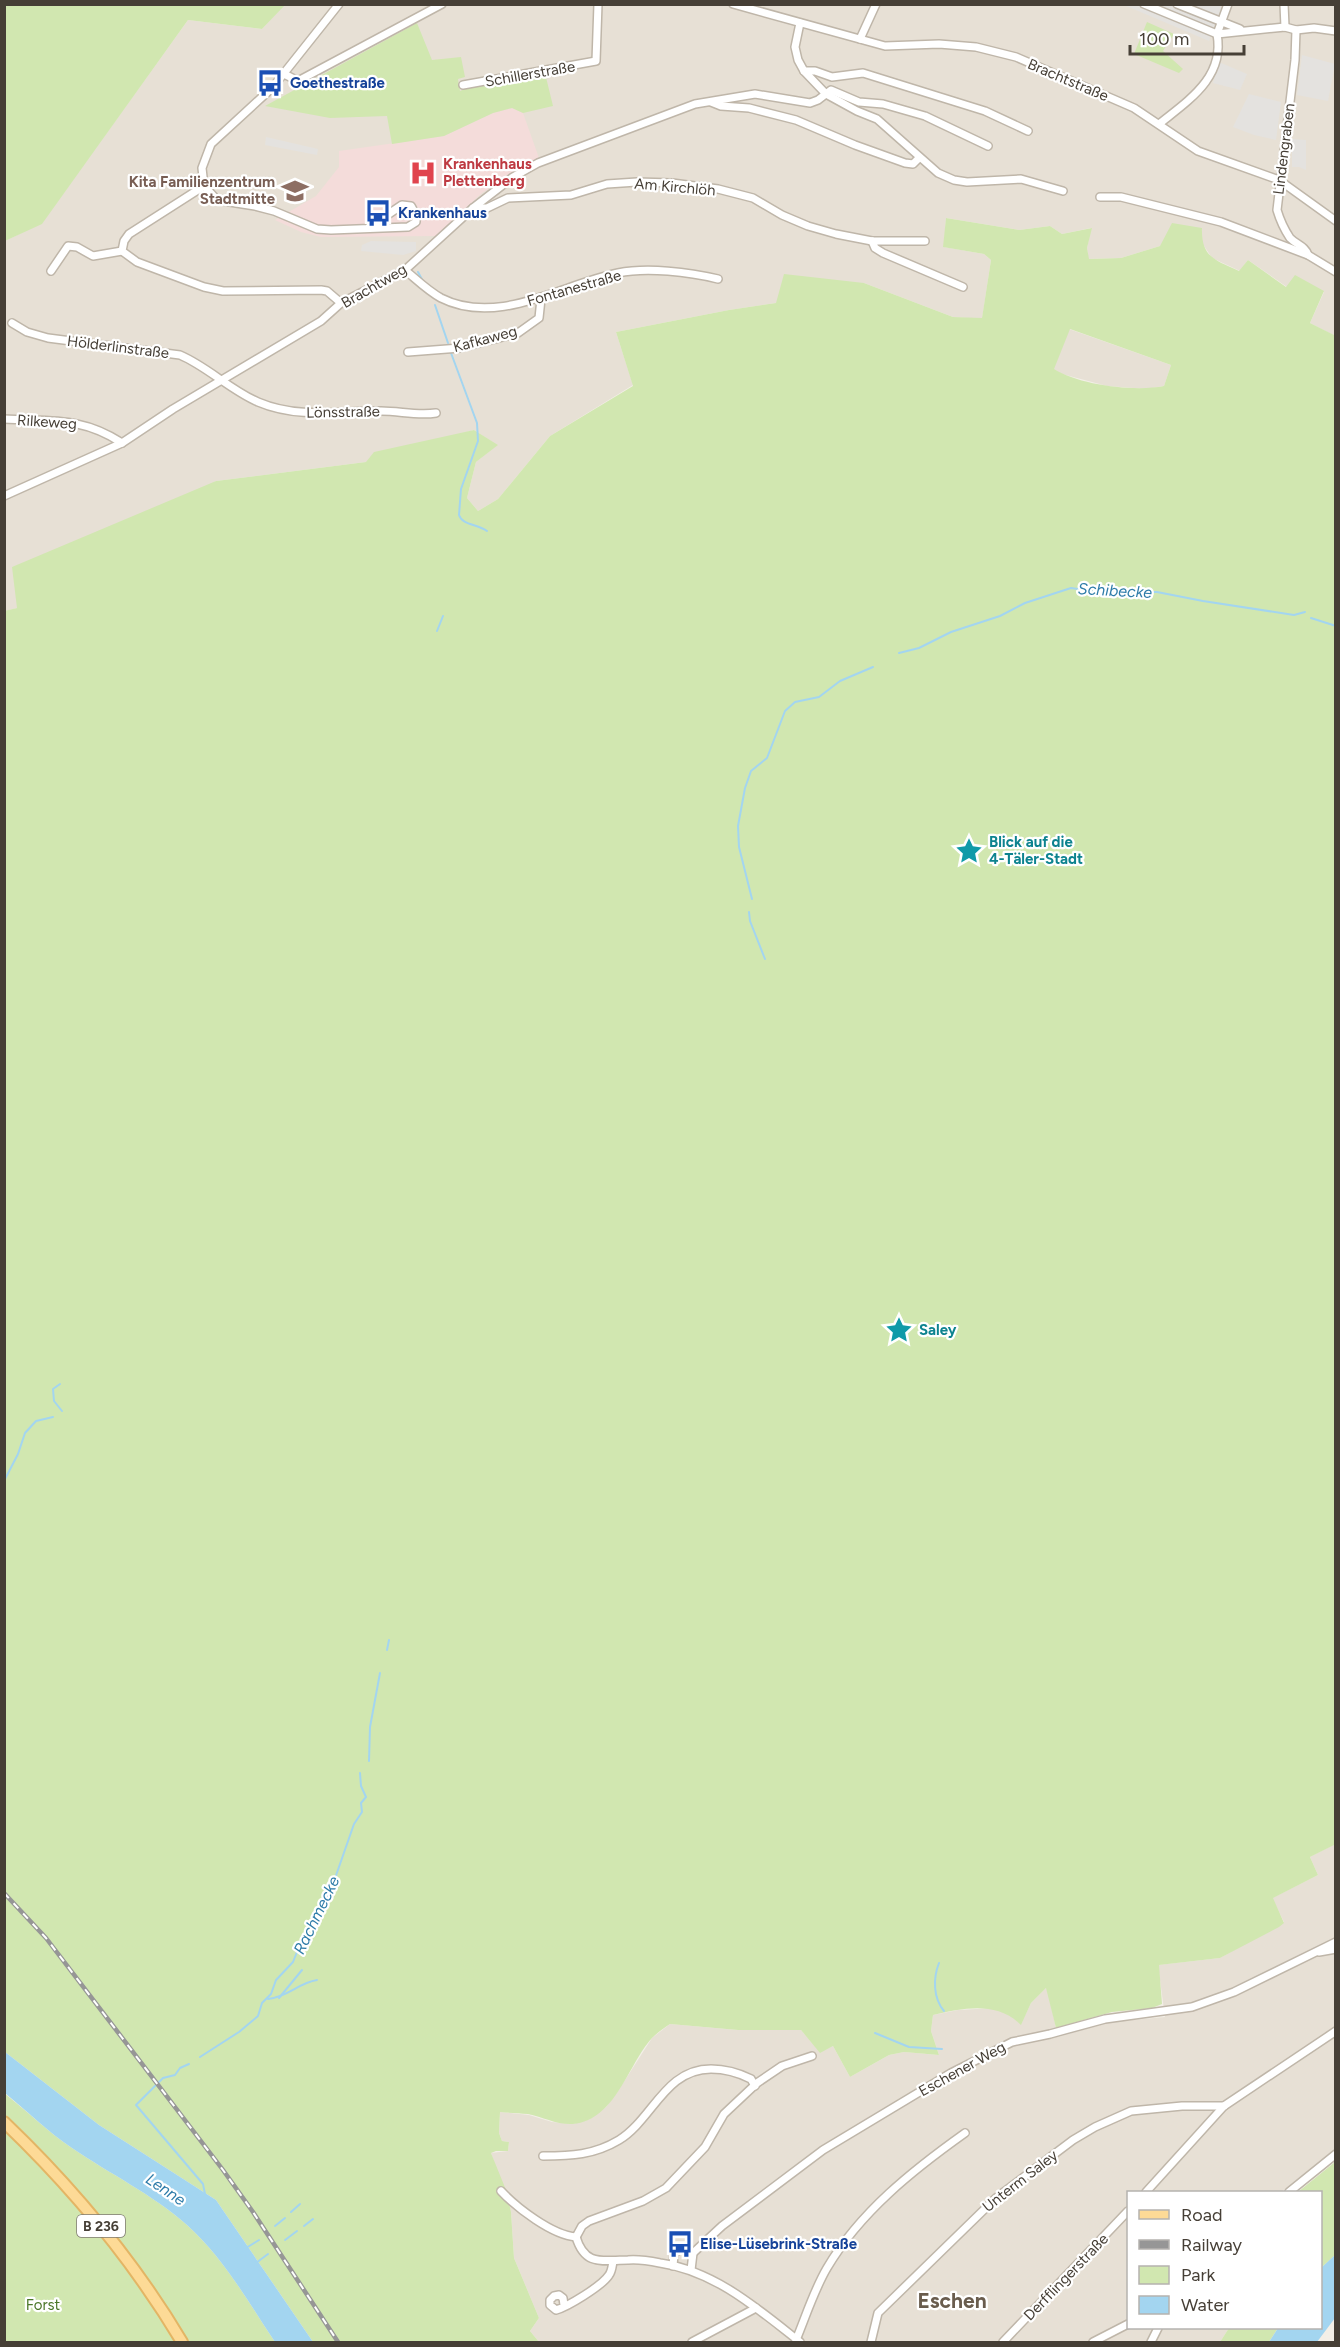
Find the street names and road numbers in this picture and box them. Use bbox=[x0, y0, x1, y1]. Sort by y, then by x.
street label: Brachtstraße bbox=[1025, 55, 1111, 105]
street label: Schillerstraße bbox=[484, 57, 576, 91]
street label: Lindengraben bbox=[1269, 102, 1299, 196]
street label: Am Kirchlöh bbox=[634, 174, 716, 200]
street label: Brachtweg bbox=[338, 260, 410, 312]
street label: Fontanestraße bbox=[525, 266, 623, 310]
street label: Kafkaweg bbox=[451, 322, 519, 356]
street label: Hölderlinstraße bbox=[66, 332, 170, 362]
street label: Lönsstraße bbox=[306, 402, 380, 422]
street label: Rilkeweg bbox=[17, 411, 77, 433]
street label: Eschener Weg bbox=[915, 2038, 1009, 2100]
street label: Unterm Saley bbox=[979, 2146, 1061, 2216]
road number: B 236 bbox=[77, 2215, 125, 2237]
street label: Derfflingerstraße bbox=[1020, 2230, 1112, 2324]

